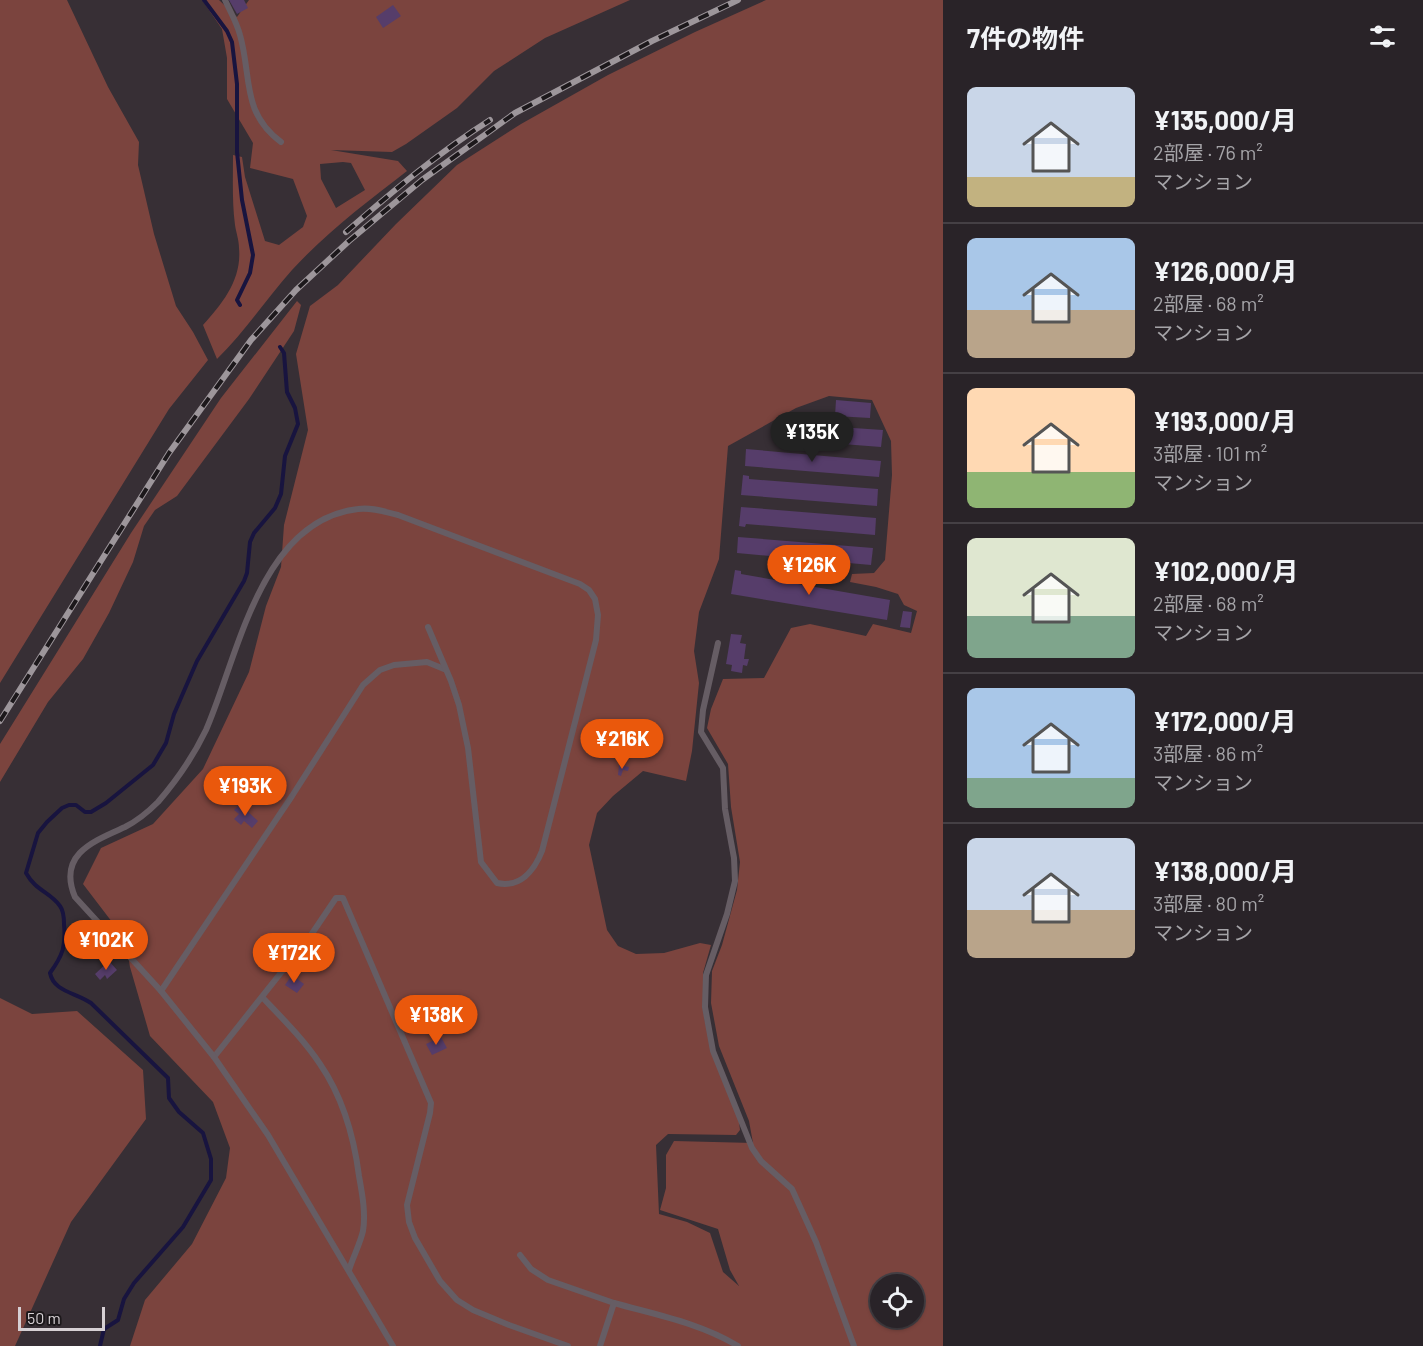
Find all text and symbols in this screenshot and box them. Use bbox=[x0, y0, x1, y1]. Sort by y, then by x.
icon: filters bbox=[1366, 20, 1399, 53]
text: 7件の物件 bbox=[967, 22, 1084, 53]
text: ¥135,000/月 bbox=[1153, 104, 1297, 135]
icon: home bbox=[1015, 111, 1087, 183]
text: 2部屋 · 76 m² bbox=[1153, 140, 1263, 164]
text: マンション bbox=[1153, 169, 1253, 193]
text: ¥126,000/月 bbox=[1153, 255, 1298, 286]
icon: home bbox=[1015, 262, 1087, 334]
text: 2部屋 · 68 m² bbox=[1153, 291, 1264, 315]
text: マンション bbox=[1153, 320, 1253, 344]
text: ¥193,000/月 bbox=[1153, 405, 1297, 436]
pin: ¥135K bbox=[770, 412, 854, 463]
icon: home bbox=[1015, 412, 1087, 484]
text: ¥135K bbox=[785, 419, 839, 443]
text: 3部屋 · 101 m² bbox=[1153, 441, 1267, 465]
text: マンション bbox=[1153, 470, 1253, 494]
pin: ¥126K bbox=[767, 545, 851, 596]
text: ¥126K bbox=[781, 552, 837, 576]
text: ¥102,000/月 bbox=[1153, 555, 1298, 586]
icon: home bbox=[1015, 562, 1087, 634]
text: 2部屋 · 68 m² bbox=[1153, 591, 1264, 615]
text: マンション bbox=[1153, 620, 1253, 644]
text: ¥172,000/月 bbox=[1153, 705, 1296, 736]
icon: home bbox=[1015, 712, 1087, 784]
pin: ¥216K bbox=[580, 719, 664, 770]
text: ¥216K bbox=[594, 726, 650, 750]
text: 3部屋 · 86 m² bbox=[1153, 741, 1263, 765]
pin: ¥193K bbox=[203, 766, 287, 817]
text: マンション bbox=[1153, 770, 1253, 794]
text: ¥193K bbox=[218, 773, 272, 797]
text: ¥138,000/月 bbox=[1153, 855, 1297, 886]
icon: home bbox=[1015, 862, 1087, 934]
text: 3部屋 · 80 m² bbox=[1153, 891, 1264, 915]
pin: ¥102K bbox=[64, 920, 148, 971]
text: マンション bbox=[1153, 920, 1253, 944]
text: ¥102K bbox=[78, 927, 134, 951]
pin: ¥172K bbox=[252, 933, 336, 984]
text: ¥172K bbox=[267, 940, 321, 964]
pin: ¥138K bbox=[394, 995, 478, 1046]
text: ¥138K bbox=[409, 1002, 463, 1026]
map controls bbox=[870, 1274, 924, 1328]
button: locate bbox=[870, 1274, 924, 1328]
scale bar bbox=[18, 1304, 105, 1332]
text: 50 m bbox=[27, 1308, 61, 1327]

